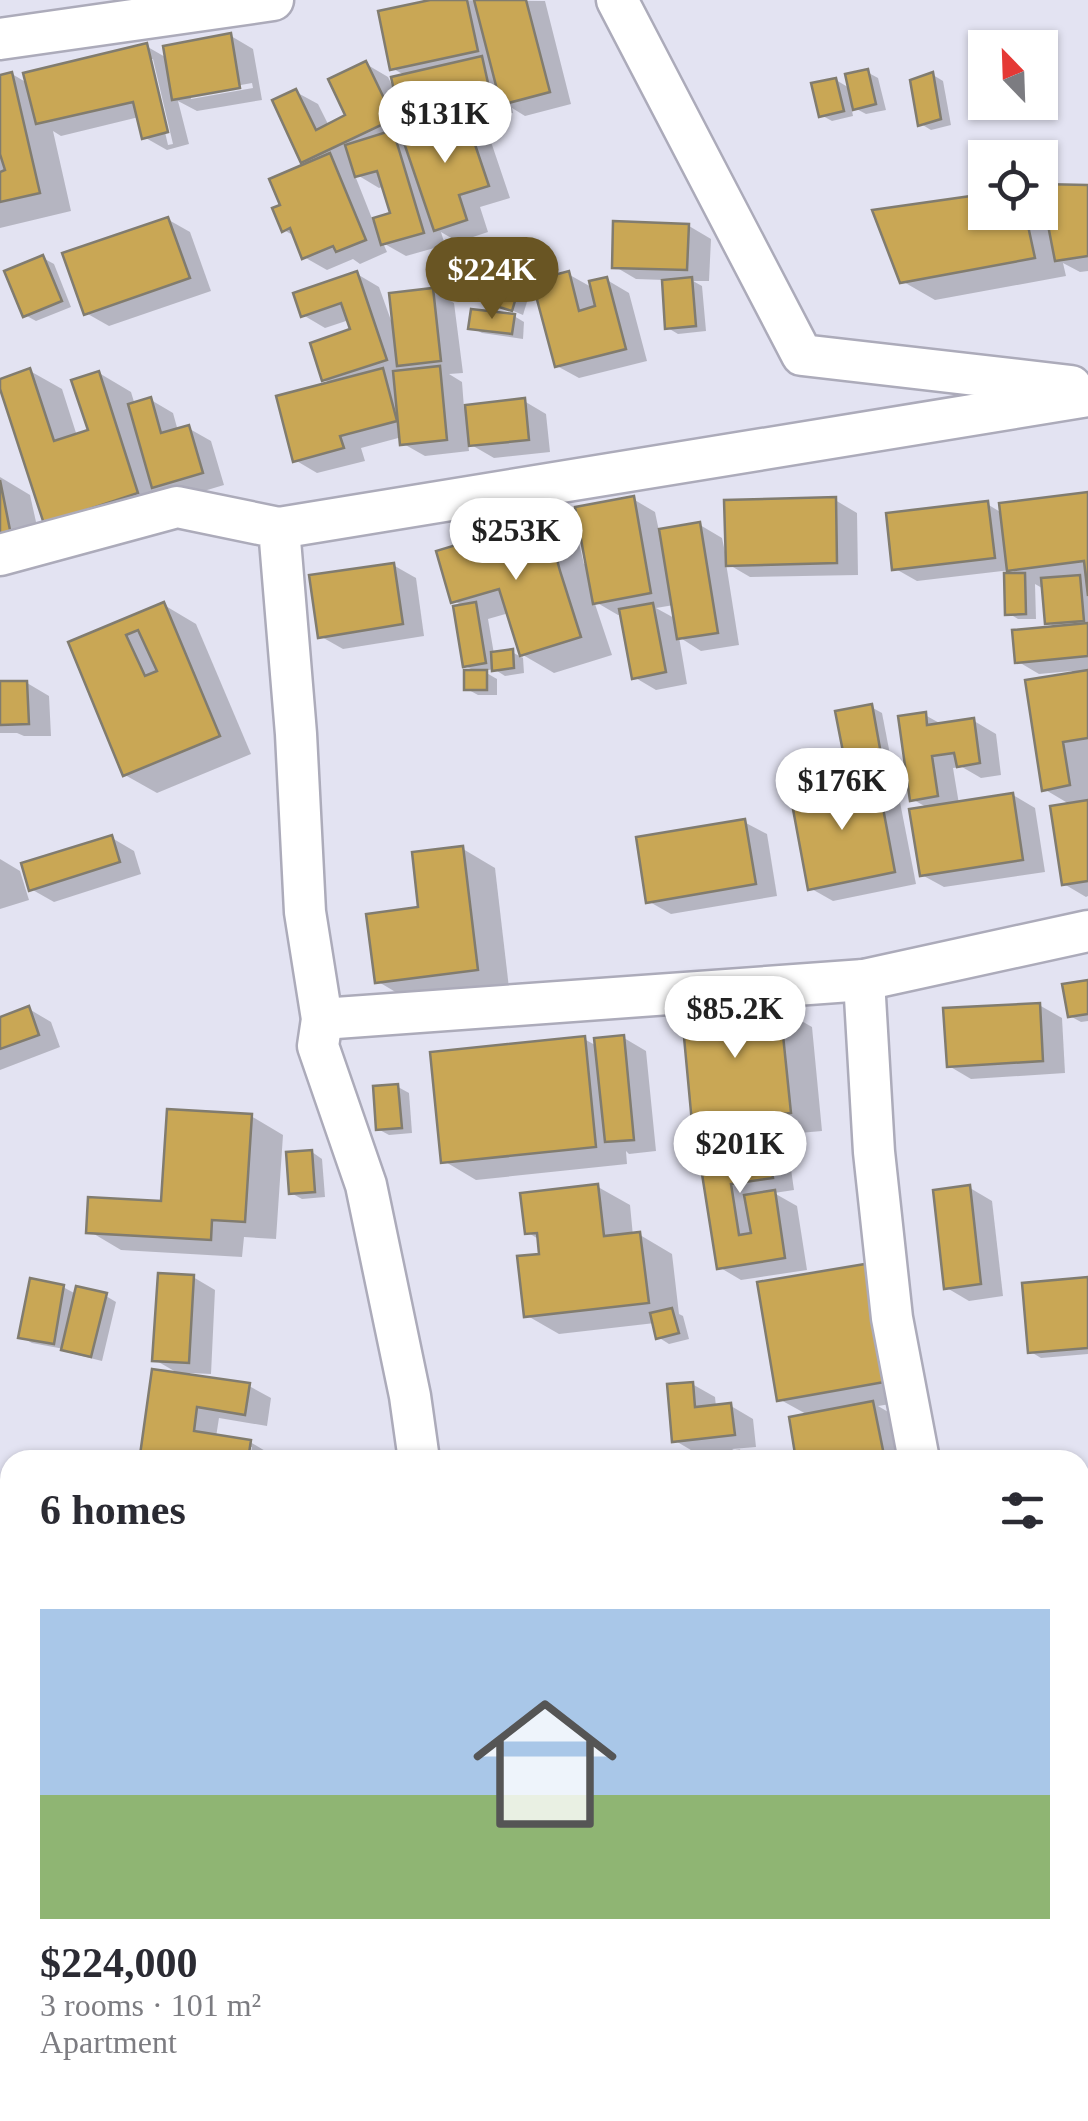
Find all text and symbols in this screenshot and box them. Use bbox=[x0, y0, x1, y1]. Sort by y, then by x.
north arrow bbox=[968, 30, 1058, 120]
map controls bbox=[968, 30, 1058, 230]
pin: $131K bbox=[375, 81, 515, 166]
text: $131K bbox=[401, 95, 489, 131]
button: locate bbox=[968, 140, 1058, 230]
pin: $224K bbox=[422, 237, 562, 322]
text: $224K bbox=[448, 251, 536, 287]
pin: $253K bbox=[446, 498, 586, 583]
text: $253K bbox=[472, 512, 560, 548]
pin: $176K bbox=[772, 748, 912, 833]
text: $176K bbox=[798, 762, 886, 798]
pin: $85.2K bbox=[654, 976, 816, 1061]
text: $85.2K bbox=[687, 990, 783, 1026]
pin: $201K bbox=[670, 1111, 810, 1196]
text: $201K bbox=[696, 1125, 784, 1161]
icon: filters bbox=[995, 1483, 1050, 1538]
text: 6 homes bbox=[40, 1487, 186, 1533]
icon: home bbox=[455, 1674, 635, 1854]
text: $224,000 bbox=[40, 1940, 198, 1986]
text: 3 rooms · 101 m² bbox=[40, 1987, 261, 2023]
text: Apartment bbox=[40, 2024, 177, 2060]

